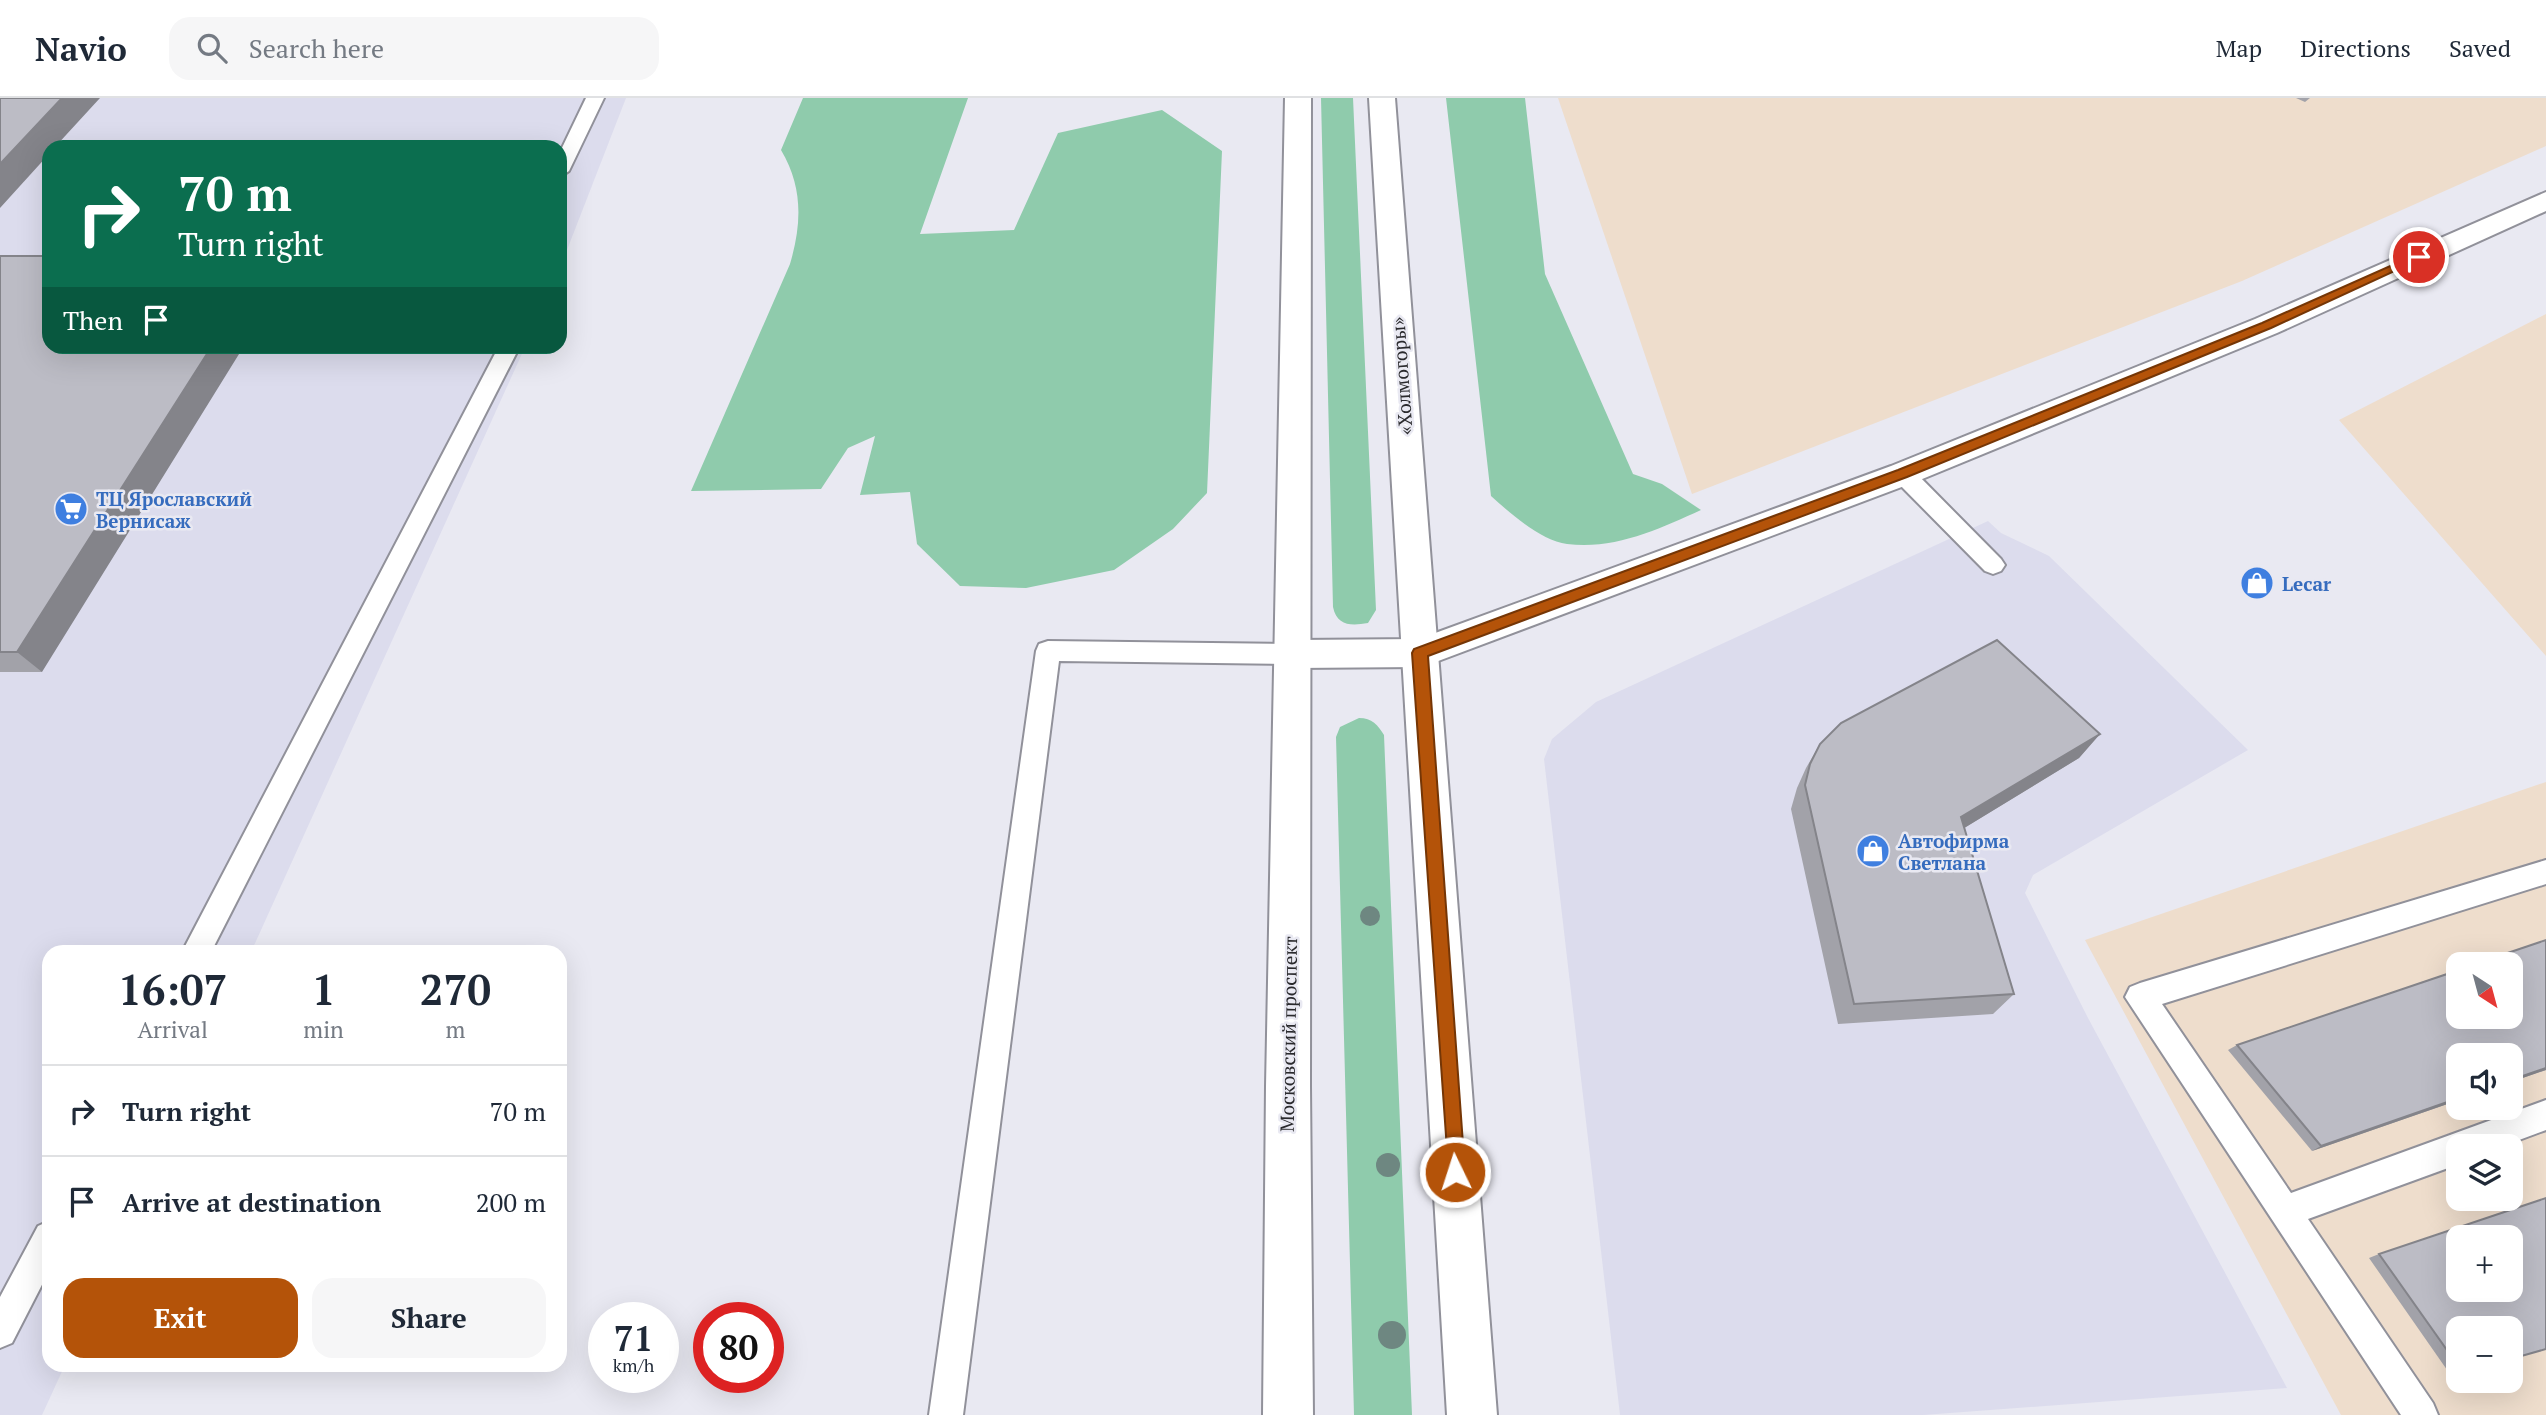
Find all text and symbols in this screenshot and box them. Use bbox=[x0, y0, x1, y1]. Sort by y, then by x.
search box bbox=[169, 17, 659, 80]
text: Navio bbox=[35, 27, 127, 70]
icon: search bbox=[193, 29, 231, 67]
text: Search here bbox=[249, 31, 384, 65]
text: Map bbox=[2216, 32, 2262, 64]
text: Directions bbox=[2300, 32, 2411, 64]
text: Saved bbox=[2449, 32, 2511, 64]
text: 70 m bbox=[178, 160, 292, 225]
icon: right bbox=[63, 168, 154, 259]
text: Turn right bbox=[178, 223, 324, 265]
pin bbox=[2389, 227, 2449, 287]
icon: arrive bbox=[2400, 238, 2438, 276]
icon: arrive bbox=[137, 301, 175, 339]
text: Then bbox=[63, 303, 123, 337]
street label: «Холмогоры» bbox=[1384, 316, 1418, 436]
place label: ТЦ Ярославский Вернисаж bbox=[96, 486, 252, 533]
supermarket icon: ТЦ Ярославский Вернисаж bbox=[52, 490, 90, 528]
shop icon: Lecar bbox=[2238, 564, 2276, 602]
place label: Lecar bbox=[2282, 571, 2332, 596]
place label: Автофирма Светлана bbox=[1898, 828, 2010, 875]
shop icon: Автофирма Светлана bbox=[1854, 832, 1892, 870]
street label: Московский проспект bbox=[1274, 936, 1302, 1132]
north arrow bbox=[2446, 952, 2524, 1029]
map controls bbox=[2446, 952, 2523, 1393]
text: 16:07 bbox=[118, 961, 227, 1017]
text: 1 bbox=[312, 961, 335, 1017]
text: 270 bbox=[420, 961, 491, 1017]
text: Arrival bbox=[137, 1014, 208, 1045]
text: min bbox=[303, 1014, 344, 1045]
text: m bbox=[445, 1014, 465, 1045]
button: sound bbox=[2446, 1043, 2523, 1120]
icon: right bbox=[63, 1092, 101, 1130]
text: Turn right bbox=[122, 1094, 251, 1128]
text: 70 m bbox=[490, 1094, 546, 1128]
button: layers bbox=[2446, 1134, 2523, 1211]
position arrow bbox=[1418, 1135, 1492, 1209]
icon: arrive bbox=[63, 1183, 101, 1221]
text: Arrive at destination bbox=[122, 1185, 381, 1219]
text: 200 m bbox=[476, 1185, 546, 1219]
button: + bbox=[2446, 1225, 2523, 1302]
button: Exit bbox=[63, 1278, 298, 1358]
button: Share bbox=[312, 1278, 546, 1358]
speed limit sign: 80 bbox=[693, 1302, 784, 1393]
text: 71 bbox=[614, 1315, 653, 1361]
button: − bbox=[2446, 1316, 2523, 1393]
text: km/h bbox=[613, 1353, 654, 1377]

